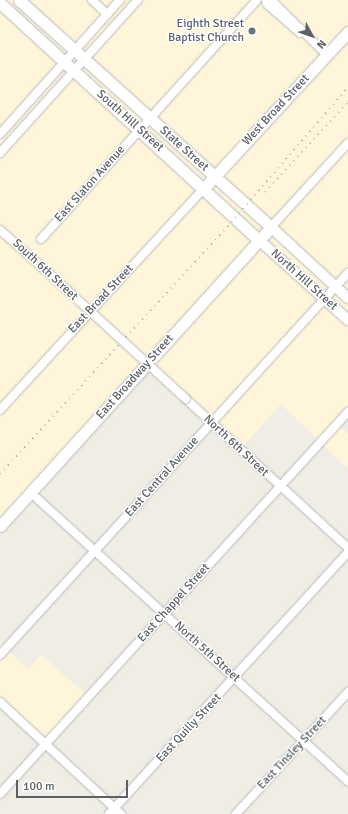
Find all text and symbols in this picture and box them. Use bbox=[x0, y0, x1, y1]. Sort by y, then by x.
north arrow bbox=[292, 16, 332, 56]
place label: Eighth Street Baptist Church bbox=[168, 17, 244, 45]
marker: Eighth Street Baptist Church bbox=[247, 26, 257, 36]
text: N bbox=[314, 37, 329, 51]
street label: West Broad Street bbox=[239, 72, 313, 148]
street label: South Hill Street bbox=[94, 87, 166, 155]
street label: State Street bbox=[157, 123, 211, 175]
street label: East Slaton Avenue bbox=[52, 143, 128, 225]
street label: South 6th Street bbox=[9, 236, 81, 304]
street label: North Hill Street bbox=[268, 246, 340, 314]
street label: East Broad Street bbox=[65, 262, 137, 336]
street label: East Broadway Street bbox=[93, 332, 177, 422]
street label: North 6th Street bbox=[201, 412, 271, 480]
street label: East Central Avenue bbox=[122, 434, 202, 520]
street label: East Chappel Street bbox=[135, 561, 213, 645]
street label: North 5th Street bbox=[171, 619, 243, 685]
street label: East Quilly Street bbox=[153, 691, 225, 765]
street label: East Tinsley Street bbox=[254, 713, 330, 793]
scale bar bbox=[18, 772, 130, 798]
text: 100 m bbox=[23, 779, 55, 794]

